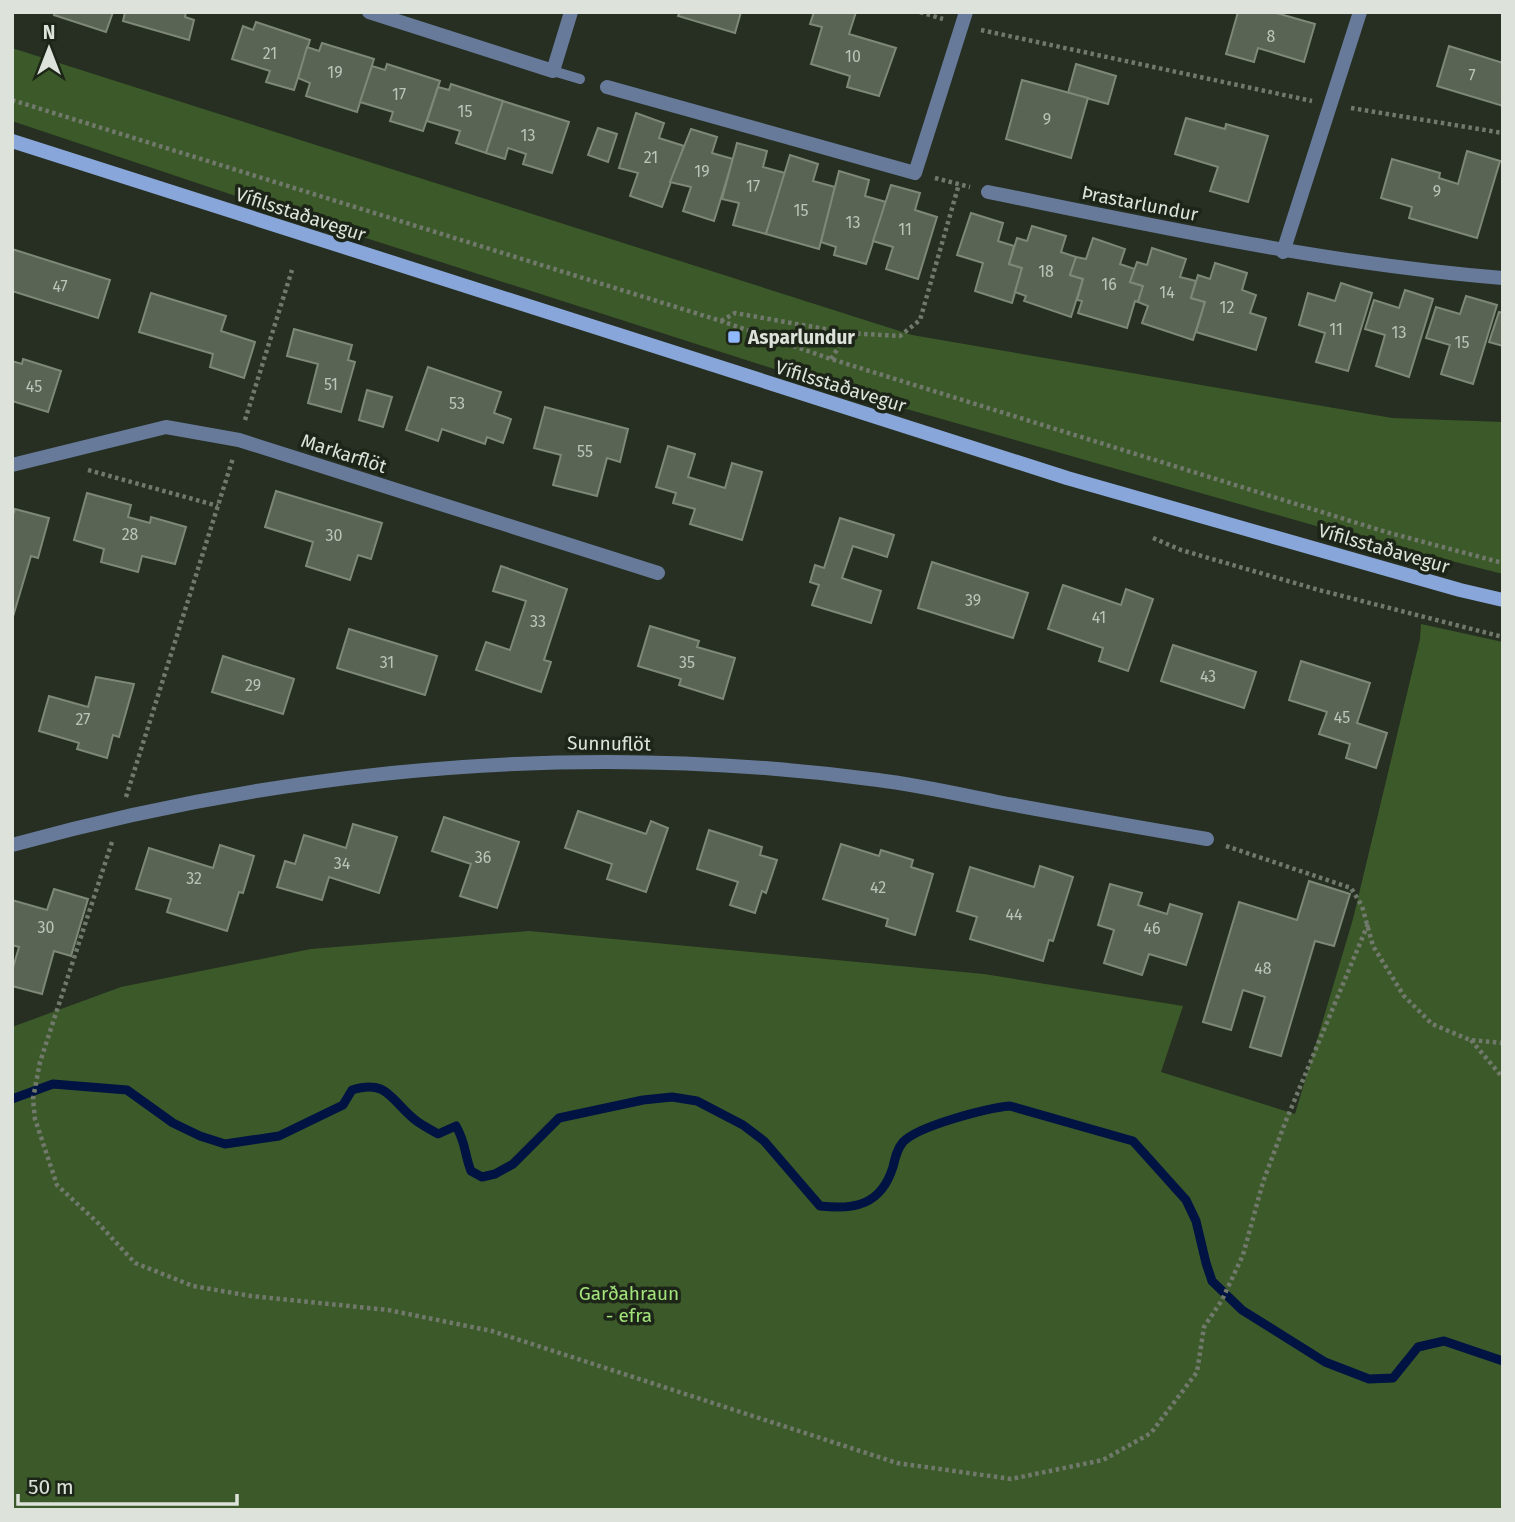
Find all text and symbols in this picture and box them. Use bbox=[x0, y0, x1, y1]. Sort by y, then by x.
north arrow bbox=[14, 14, 84, 84]
text: N bbox=[43, 21, 55, 44]
house number: 8 bbox=[1267, 27, 1276, 46]
house number: 21 bbox=[263, 44, 277, 63]
house number: 10 bbox=[845, 47, 861, 66]
house number: 19 bbox=[327, 63, 343, 82]
house number: 7 bbox=[1468, 66, 1476, 85]
house number: 17 bbox=[392, 85, 406, 104]
house number: 15 bbox=[458, 102, 472, 121]
house number: 9 bbox=[1043, 110, 1051, 129]
house number: 13 bbox=[521, 126, 535, 145]
house number: 21 bbox=[644, 148, 658, 167]
house number: 19 bbox=[694, 162, 710, 181]
house number: 17 bbox=[746, 177, 760, 196]
street label: Þrastarlundur bbox=[1080, 181, 1201, 226]
house number: 9 bbox=[1433, 182, 1441, 201]
street label: Vífilsstaðavegur bbox=[233, 183, 370, 247]
house number: 15 bbox=[794, 201, 808, 220]
house number: 13 bbox=[846, 213, 860, 232]
house number: 11 bbox=[898, 220, 912, 239]
house number: 18 bbox=[1038, 262, 1054, 281]
house number: 16 bbox=[1101, 275, 1117, 294]
house number: 47 bbox=[52, 277, 68, 296]
house number: 14 bbox=[1159, 283, 1175, 302]
house number: 12 bbox=[1220, 298, 1234, 317]
house number: 11 bbox=[1329, 320, 1343, 339]
house number: 13 bbox=[1392, 323, 1406, 342]
place label: Asparlundur bbox=[747, 326, 855, 349]
marker: Asparlundur bbox=[726, 329, 742, 345]
house number: 15 bbox=[1455, 333, 1469, 352]
street label: Vífilsstaðavegur bbox=[773, 356, 910, 417]
house number: 51 bbox=[324, 375, 338, 394]
house number: 45 bbox=[26, 377, 42, 396]
house number: 53 bbox=[449, 394, 465, 413]
street label: Markarflöt bbox=[298, 429, 390, 478]
house number: 55 bbox=[577, 442, 593, 461]
street label: Vífilsstaðavegur bbox=[1316, 519, 1453, 578]
house number: 28 bbox=[122, 525, 139, 544]
house number: 30 bbox=[326, 526, 343, 545]
house number: 39 bbox=[965, 591, 981, 610]
house number: 41 bbox=[1092, 608, 1106, 627]
house number: 33 bbox=[530, 612, 546, 631]
house number: 31 bbox=[380, 653, 394, 672]
house number: 35 bbox=[679, 653, 695, 672]
house number: 43 bbox=[1200, 667, 1216, 686]
house number: 29 bbox=[245, 676, 261, 695]
house number: 45 bbox=[1334, 708, 1350, 727]
house number: 27 bbox=[76, 710, 90, 729]
street label: Sunnuflöt bbox=[567, 731, 651, 756]
house number: 36 bbox=[475, 848, 491, 867]
house number: 34 bbox=[334, 854, 351, 873]
house number: 32 bbox=[186, 869, 202, 888]
house number: 42 bbox=[870, 878, 886, 897]
house number: 44 bbox=[1005, 905, 1023, 924]
house number: 30 bbox=[38, 918, 55, 937]
house number: 46 bbox=[1143, 919, 1161, 938]
house number: 48 bbox=[1254, 959, 1272, 978]
park label: Garðahraun - efra bbox=[579, 1282, 679, 1327]
scale bar bbox=[18, 1462, 236, 1506]
text: 50 m bbox=[28, 1474, 74, 1500]

